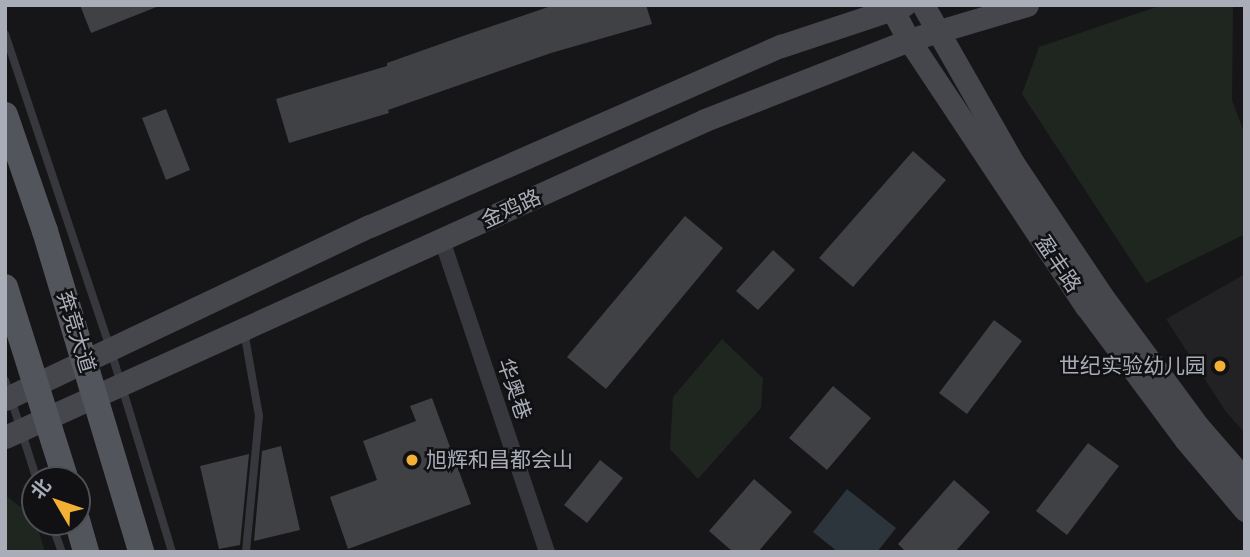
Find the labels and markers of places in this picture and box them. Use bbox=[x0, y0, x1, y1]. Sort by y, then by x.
place label: 世纪实验幼儿园 bbox=[1059, 353, 1206, 379]
marker: 世纪实验幼儿园 bbox=[1212, 358, 1228, 374]
place label: 旭辉和昌都会山 bbox=[426, 447, 573, 473]
marker: 旭辉和昌都会山 bbox=[404, 452, 420, 468]

